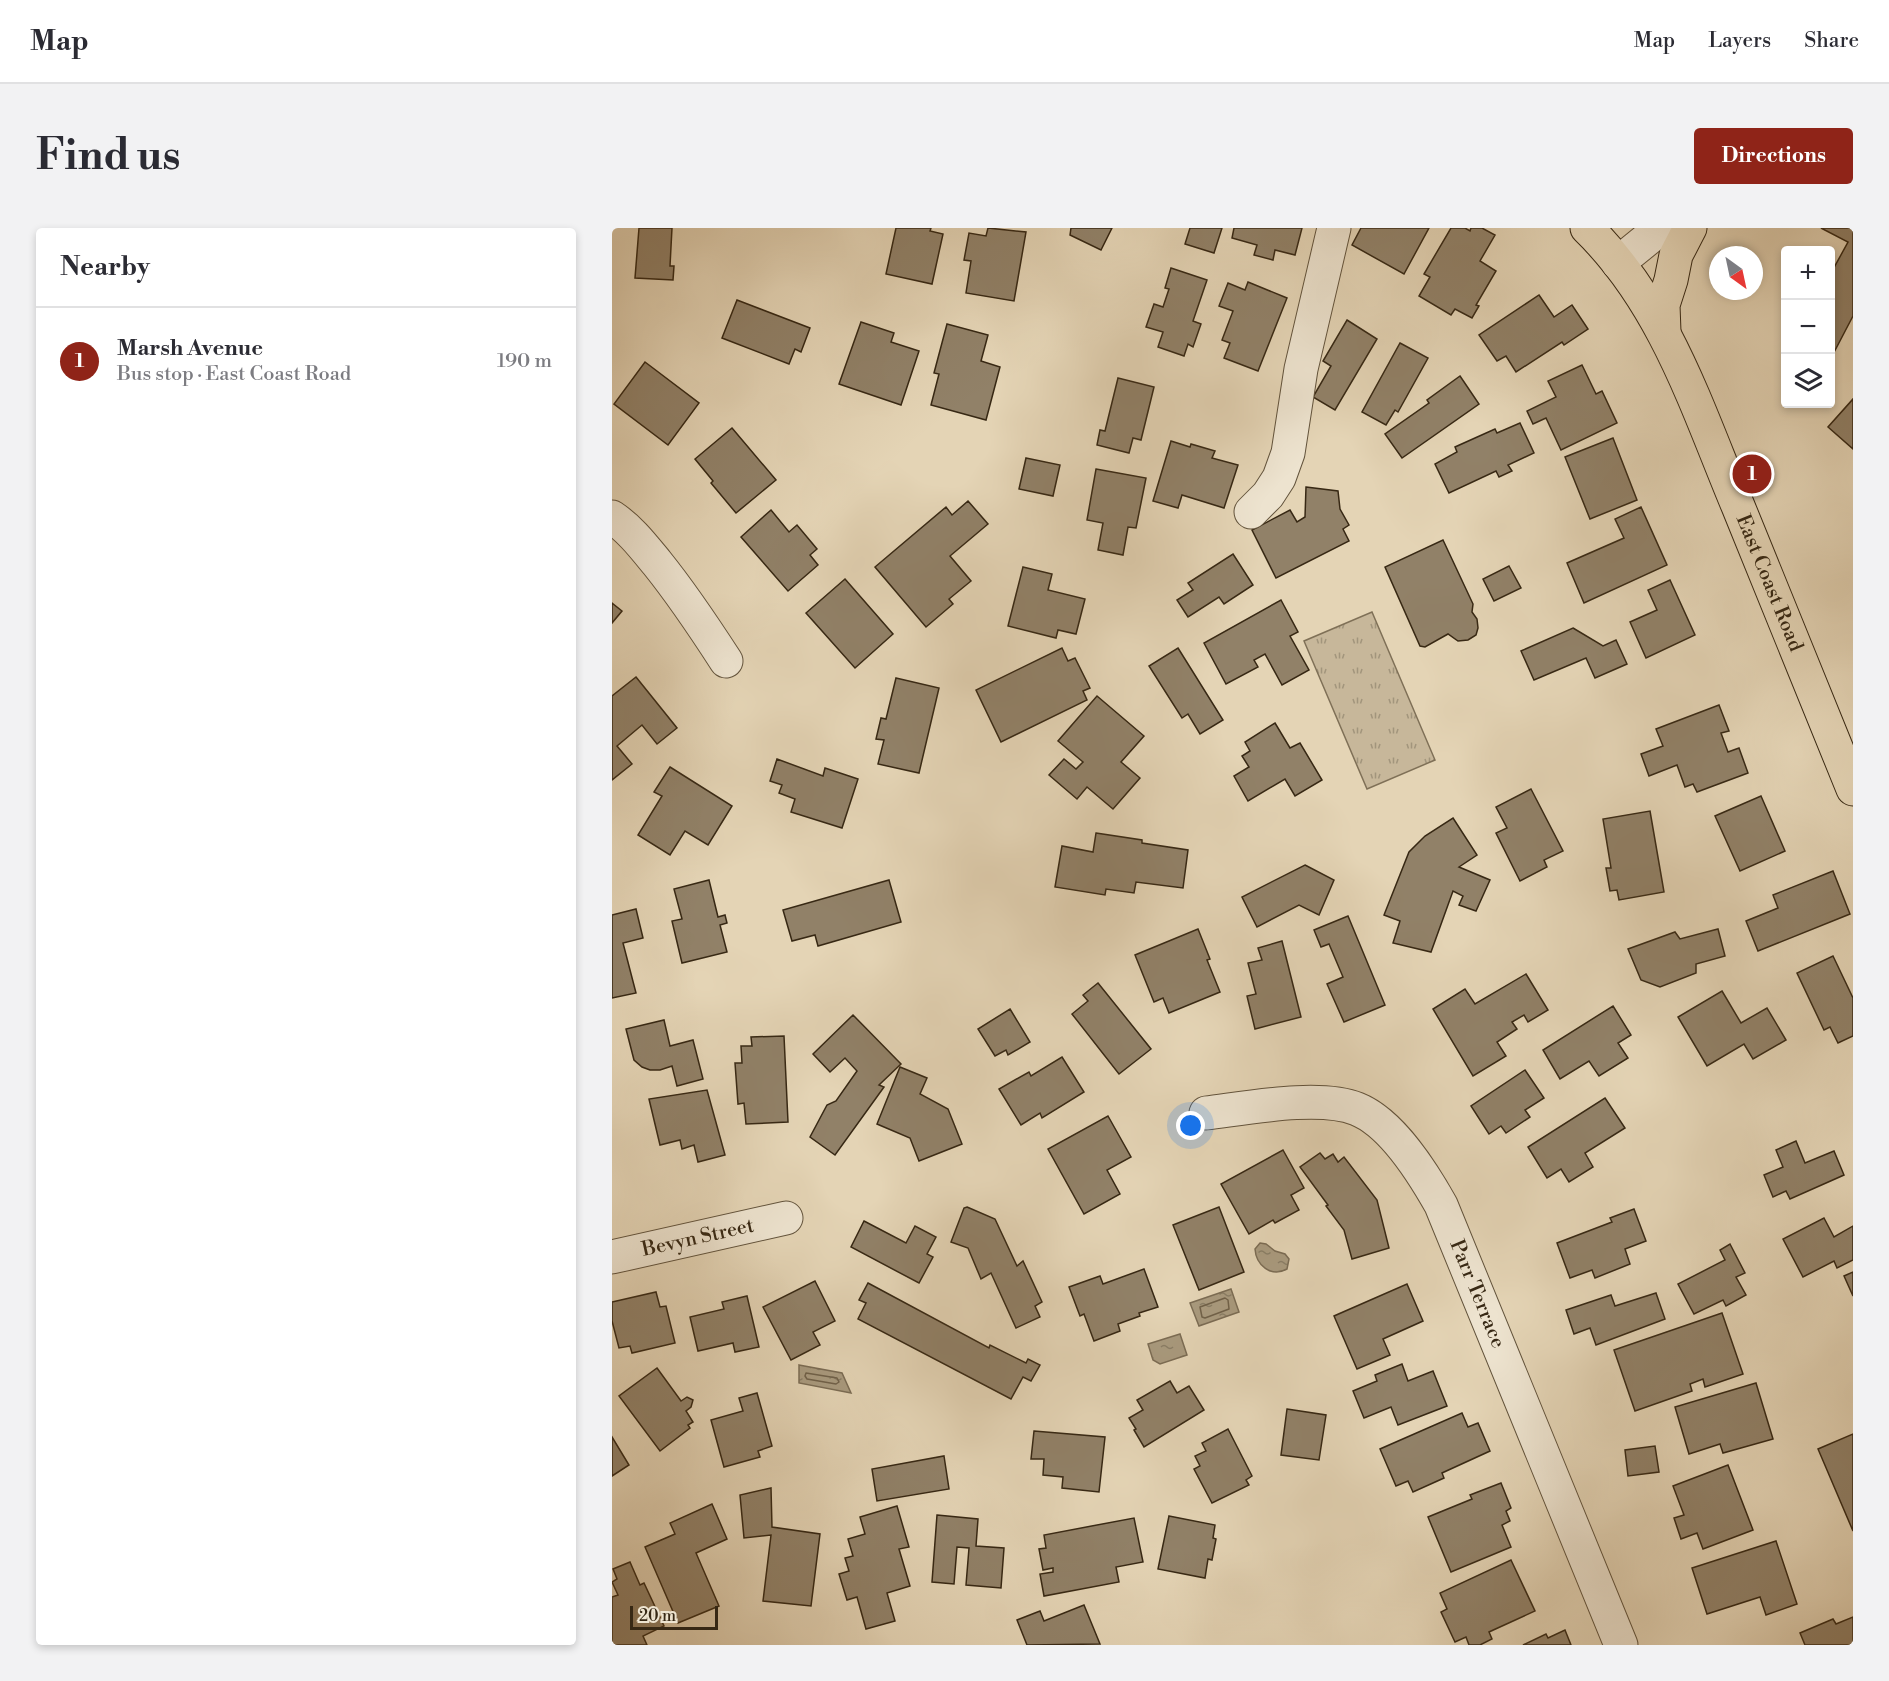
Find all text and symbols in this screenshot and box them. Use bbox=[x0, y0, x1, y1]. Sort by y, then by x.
text: Map bbox=[30, 24, 89, 59]
text: Map bbox=[1634, 28, 1675, 54]
text: Layers bbox=[1708, 28, 1771, 54]
text: Share bbox=[1804, 28, 1859, 54]
button: Directions bbox=[1694, 128, 1853, 184]
text: Find us bbox=[36, 130, 180, 183]
north arrow bbox=[1709, 246, 1763, 300]
map controls bbox=[1781, 246, 1835, 408]
button: + bbox=[1781, 246, 1835, 300]
text: Nearby bbox=[60, 251, 150, 283]
button: − bbox=[1781, 300, 1835, 354]
text: Marsh Avenue bbox=[117, 335, 263, 362]
text: 1 bbox=[75, 349, 84, 374]
text: 190 m bbox=[497, 349, 552, 374]
button: layers bbox=[1781, 354, 1835, 408]
text: Bus stop · East Coast Road bbox=[117, 362, 351, 387]
pin: 1 bbox=[1732, 452, 1772, 496]
street label: East Coast Road bbox=[1730, 511, 1809, 656]
your location bbox=[1176, 1111, 1205, 1140]
street label: Bevyn Street bbox=[638, 1213, 756, 1263]
street label: Parr Terrace bbox=[1444, 1236, 1511, 1352]
scale bar bbox=[630, 1603, 718, 1630]
text: 20 m bbox=[639, 1606, 676, 1626]

